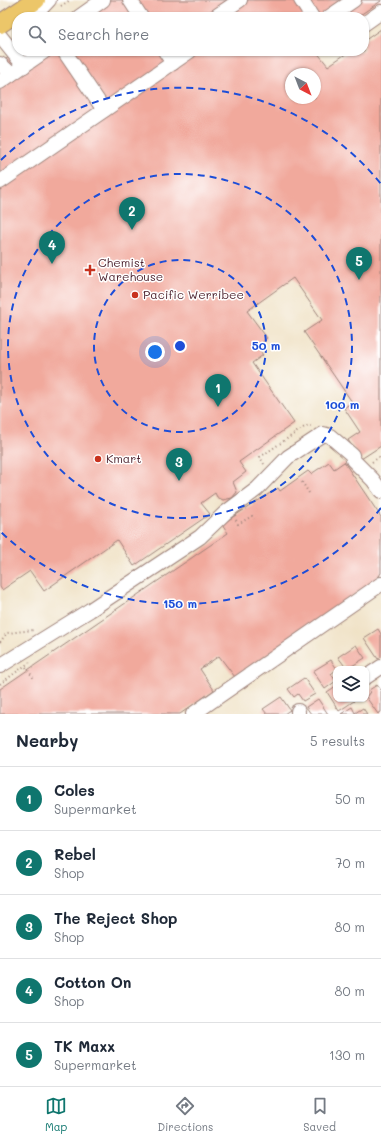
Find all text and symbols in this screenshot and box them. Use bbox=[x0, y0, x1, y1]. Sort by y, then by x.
search box bbox=[12, 12, 369, 56]
icon: search bbox=[26, 23, 48, 45]
text: Search here bbox=[58, 24, 149, 44]
north arrow bbox=[285, 68, 321, 104]
pin: 2 bbox=[119, 197, 145, 230]
pin: 4 bbox=[39, 231, 65, 264]
pin: 5 bbox=[346, 247, 372, 280]
place label: Chemist Warehouse bbox=[98, 254, 163, 284]
marker: Chemist Warehouse bbox=[85, 265, 95, 275]
place label: Pacific Werribee bbox=[143, 286, 244, 302]
marker: Pacific Werribee bbox=[130, 290, 140, 300]
text: 50 m bbox=[252, 337, 280, 353]
centre of rings bbox=[173, 339, 187, 353]
your location bbox=[145, 342, 165, 362]
pin: 1 bbox=[205, 374, 231, 407]
text: 100 m bbox=[325, 396, 359, 412]
pin: 3 bbox=[166, 448, 192, 481]
place label: Kmart bbox=[106, 450, 142, 466]
marker: Kmart bbox=[93, 454, 103, 464]
text: 150 m bbox=[163, 595, 197, 611]
map controls bbox=[333, 666, 369, 702]
button: layers bbox=[333, 666, 369, 702]
text: Nearby bbox=[16, 729, 78, 751]
text: 5 results bbox=[310, 732, 365, 749]
text: Coles bbox=[54, 780, 95, 800]
text: 1 bbox=[26, 790, 32, 807]
text: 50 m bbox=[335, 790, 365, 807]
text: Supermarket bbox=[54, 800, 137, 817]
text: Rebel bbox=[54, 844, 96, 864]
text: 2 bbox=[25, 854, 33, 871]
text: 70 m bbox=[335, 854, 365, 871]
text: Shop bbox=[54, 864, 84, 881]
text: The Reject Shop bbox=[54, 908, 178, 928]
text: 3 bbox=[25, 918, 33, 935]
text: 80 m bbox=[335, 918, 365, 935]
text: Shop bbox=[54, 928, 84, 945]
text: Cotton On bbox=[54, 972, 131, 992]
text: 4 bbox=[25, 982, 33, 999]
text: 80 m bbox=[335, 982, 365, 999]
text: Shop bbox=[54, 992, 84, 1009]
text: TK Maxx bbox=[54, 1036, 115, 1056]
text: 5 bbox=[25, 1046, 33, 1063]
text: 130 m bbox=[329, 1046, 365, 1063]
text: Supermarket bbox=[54, 1056, 137, 1073]
tab: Map bbox=[45, 1095, 67, 1134]
tab: Directions bbox=[157, 1095, 213, 1134]
tab: Saved bbox=[303, 1095, 336, 1134]

